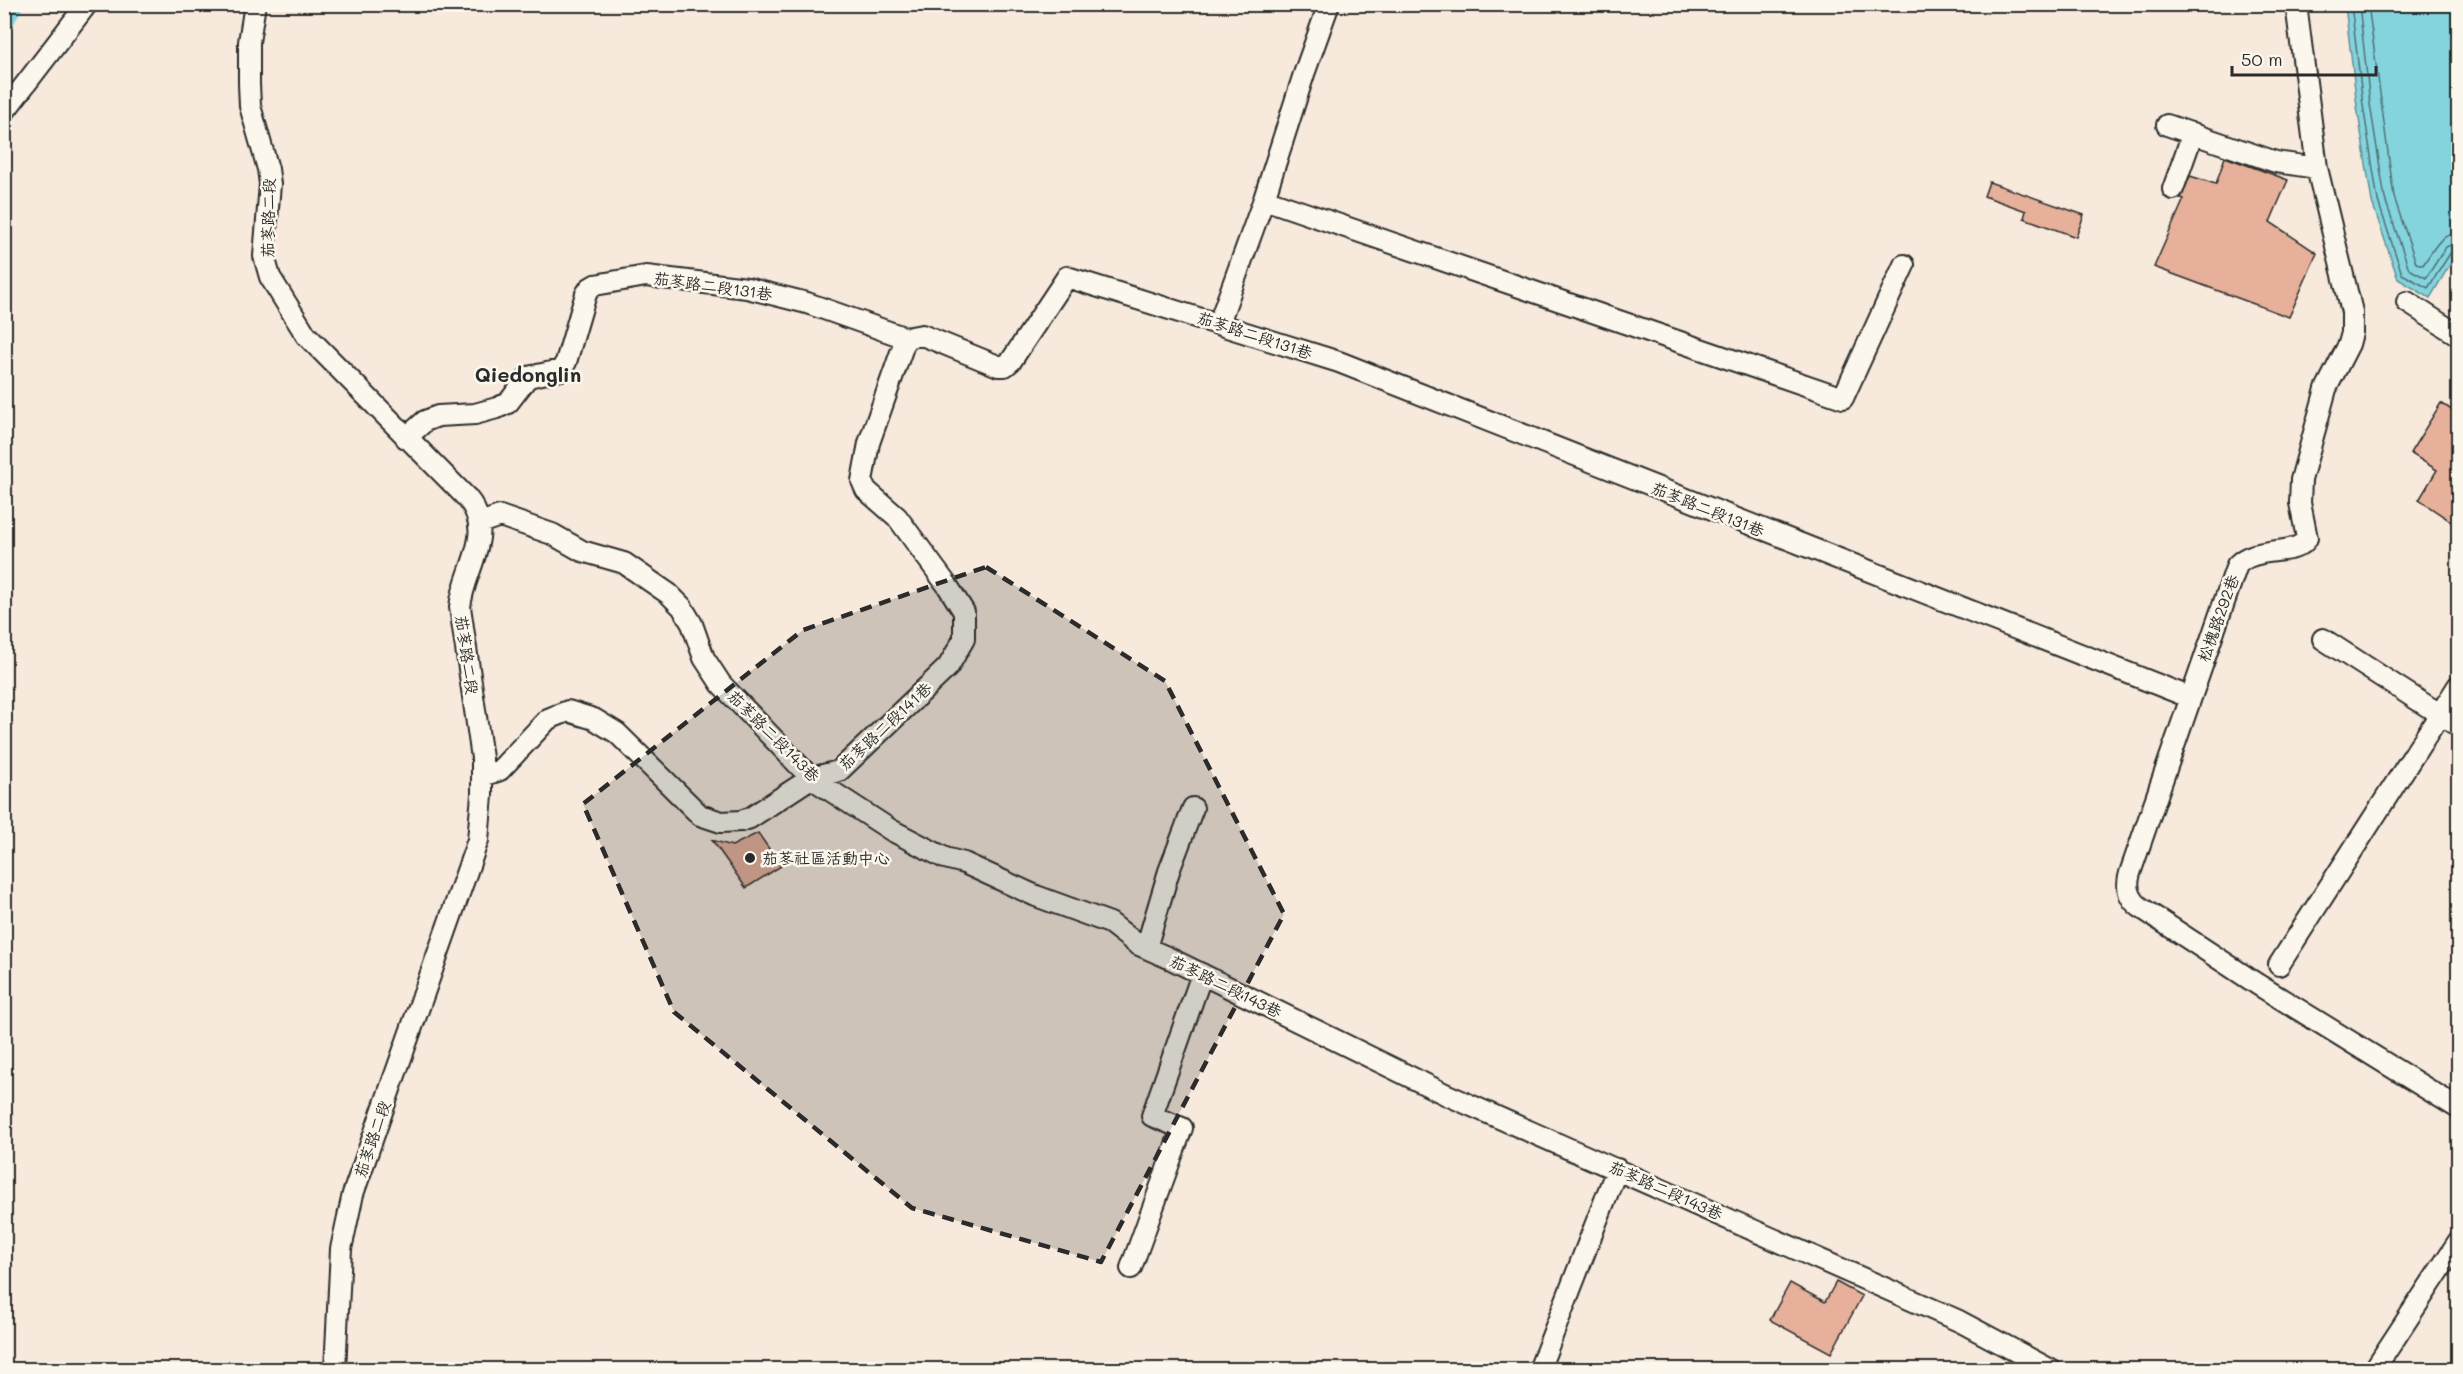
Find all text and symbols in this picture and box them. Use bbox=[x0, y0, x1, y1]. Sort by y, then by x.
scale bar bbox=[2232, 39, 2376, 77]
text: 50 m bbox=[2241, 47, 2283, 71]
street label: 茄苳路二段 bbox=[256, 178, 279, 258]
street label: 茄苳路二段131巷 bbox=[652, 267, 774, 304]
street label: 茄苳路二段131巷 bbox=[1195, 306, 1315, 363]
district label: Qiedonglin bbox=[475, 361, 581, 387]
street label: 茄苳路二段131巷 bbox=[1649, 476, 1768, 541]
street label: 松槐路292巷 bbox=[2192, 571, 2243, 664]
street label: 茄苳路二段 bbox=[452, 614, 483, 696]
street label: 茄苳路二段141巷 bbox=[834, 677, 936, 774]
street label: 茄苳路二段143巷 bbox=[724, 685, 825, 786]
place label: 茄苳社區活動中心 bbox=[762, 847, 890, 868]
marker: 茄苳社區活動中心 bbox=[743, 851, 757, 865]
street label: 茄苳路二段143巷 bbox=[1167, 949, 1286, 1022]
street label: 茄苳路二段 bbox=[349, 1098, 394, 1180]
street label: 茄苳路二段143巷 bbox=[1606, 1155, 1726, 1224]

